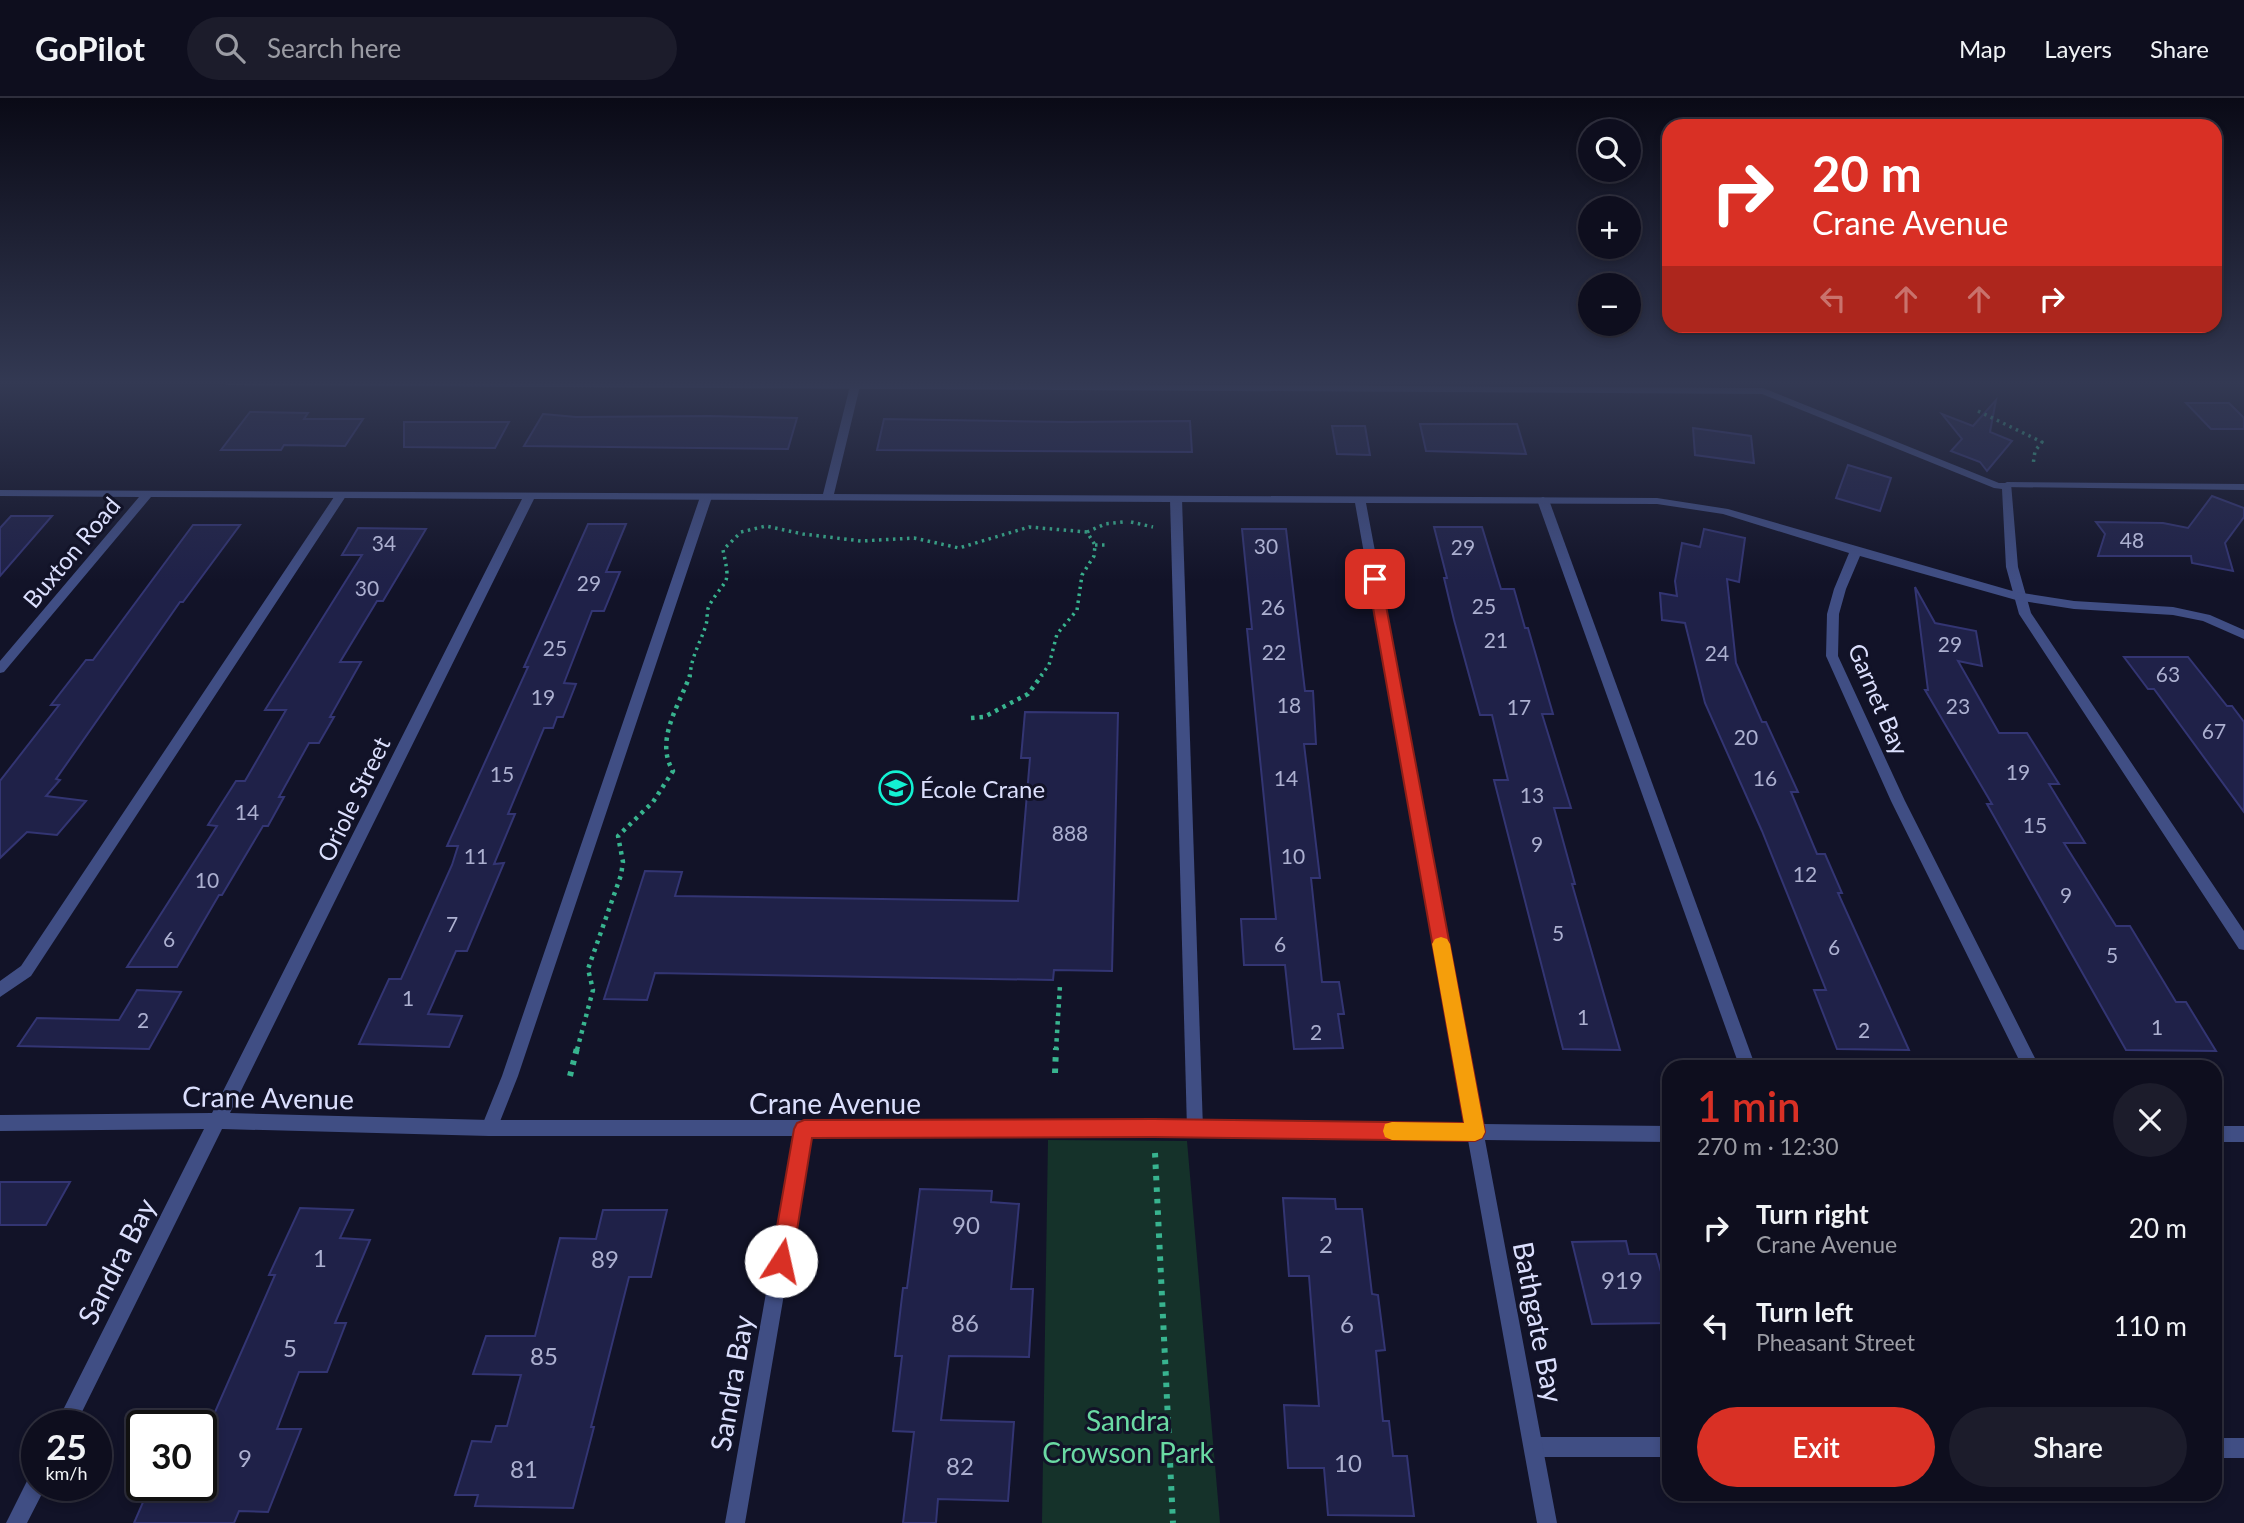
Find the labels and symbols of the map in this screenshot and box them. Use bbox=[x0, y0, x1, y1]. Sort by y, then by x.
street label: Buxton Road bbox=[16, 491, 126, 613]
house number: 48 bbox=[2120, 527, 2144, 552]
house number: 34 bbox=[372, 530, 396, 555]
house number: 30 bbox=[1254, 533, 1278, 558]
house number: 29 bbox=[1451, 534, 1475, 559]
pin bbox=[1345, 549, 1405, 609]
house number: 29 bbox=[577, 570, 601, 595]
house number: 30 bbox=[355, 575, 379, 600]
house number: 25 bbox=[1472, 593, 1496, 618]
house number: 26 bbox=[1261, 594, 1285, 619]
house number: 21 bbox=[1484, 627, 1508, 652]
house number: 29 bbox=[1938, 631, 1962, 656]
house number: 25 bbox=[543, 635, 567, 660]
house number: 22 bbox=[1262, 639, 1286, 664]
street label: Garnet Bay bbox=[1843, 639, 1916, 760]
house number: 24 bbox=[1705, 640, 1729, 665]
house number: 63 bbox=[2156, 661, 2180, 686]
house number: 19 bbox=[531, 684, 555, 709]
house number: 18 bbox=[1277, 692, 1301, 717]
house number: 23 bbox=[1946, 693, 1970, 718]
house number: 17 bbox=[1507, 694, 1531, 719]
house number: 67 bbox=[2202, 718, 2226, 743]
house number: 20 bbox=[1734, 724, 1758, 749]
street label: Oriole Street bbox=[310, 732, 396, 866]
house number: 19 bbox=[2006, 759, 2030, 784]
house number: 15 bbox=[490, 761, 514, 786]
house number: 14 bbox=[1274, 765, 1298, 790]
house number: 16 bbox=[1753, 765, 1777, 790]
school or university icon: École Crane bbox=[877, 769, 915, 807]
place label: École Crane bbox=[920, 774, 1045, 803]
house number: 13 bbox=[1520, 782, 1544, 807]
house number: 14 bbox=[235, 799, 259, 824]
house number: 15 bbox=[2023, 812, 2047, 837]
house number: 888 bbox=[1052, 820, 1088, 845]
house number: 9 bbox=[1531, 831, 1543, 856]
house number: 11 bbox=[464, 843, 488, 868]
house number: 10 bbox=[1281, 843, 1305, 868]
house number: 12 bbox=[1793, 861, 1817, 886]
house number: 10 bbox=[195, 867, 219, 892]
house number: 9 bbox=[2060, 882, 2072, 907]
house number: 7 bbox=[446, 911, 458, 936]
house number: 5 bbox=[1552, 920, 1564, 945]
house number: 6 bbox=[163, 926, 175, 951]
house number: 6 bbox=[1274, 931, 1286, 956]
house number: 6 bbox=[1828, 934, 1840, 959]
house number: 5 bbox=[2106, 942, 2118, 967]
house number: 1 bbox=[402, 985, 414, 1010]
house number: 1 bbox=[1577, 1004, 1589, 1029]
house number: 2 bbox=[137, 1007, 149, 1032]
house number: 1 bbox=[2151, 1014, 2163, 1039]
house number: 2 bbox=[1858, 1017, 1870, 1042]
house number: 2 bbox=[1310, 1019, 1322, 1044]
street label: Crane Avenue bbox=[182, 1079, 354, 1115]
street label: Crane Avenue bbox=[749, 1086, 921, 1120]
street label: Sandra Bay bbox=[70, 1192, 163, 1330]
house number: 90 bbox=[952, 1210, 980, 1239]
position arrow bbox=[744, 1224, 818, 1298]
house number: 2 bbox=[1319, 1229, 1333, 1258]
street label: Bathgate Bay bbox=[1507, 1239, 1571, 1406]
house number: 1 bbox=[313, 1243, 327, 1272]
house number: 89 bbox=[591, 1244, 619, 1273]
house number: 919 bbox=[1601, 1265, 1643, 1294]
house number: 86 bbox=[951, 1308, 979, 1337]
house number: 6 bbox=[1340, 1309, 1354, 1338]
street label: Sandra Bay bbox=[702, 1312, 760, 1453]
house number: 5 bbox=[283, 1333, 297, 1362]
house number: 85 bbox=[530, 1341, 558, 1370]
park label: Sandra Crowson Park bbox=[1042, 1403, 1214, 1469]
speed limit sign: 30 bbox=[126, 1410, 217, 1501]
house number: 9 bbox=[238, 1443, 252, 1472]
house number: 10 bbox=[1334, 1448, 1362, 1477]
house number: 82 bbox=[946, 1451, 974, 1480]
house number: 81 bbox=[510, 1454, 538, 1483]

